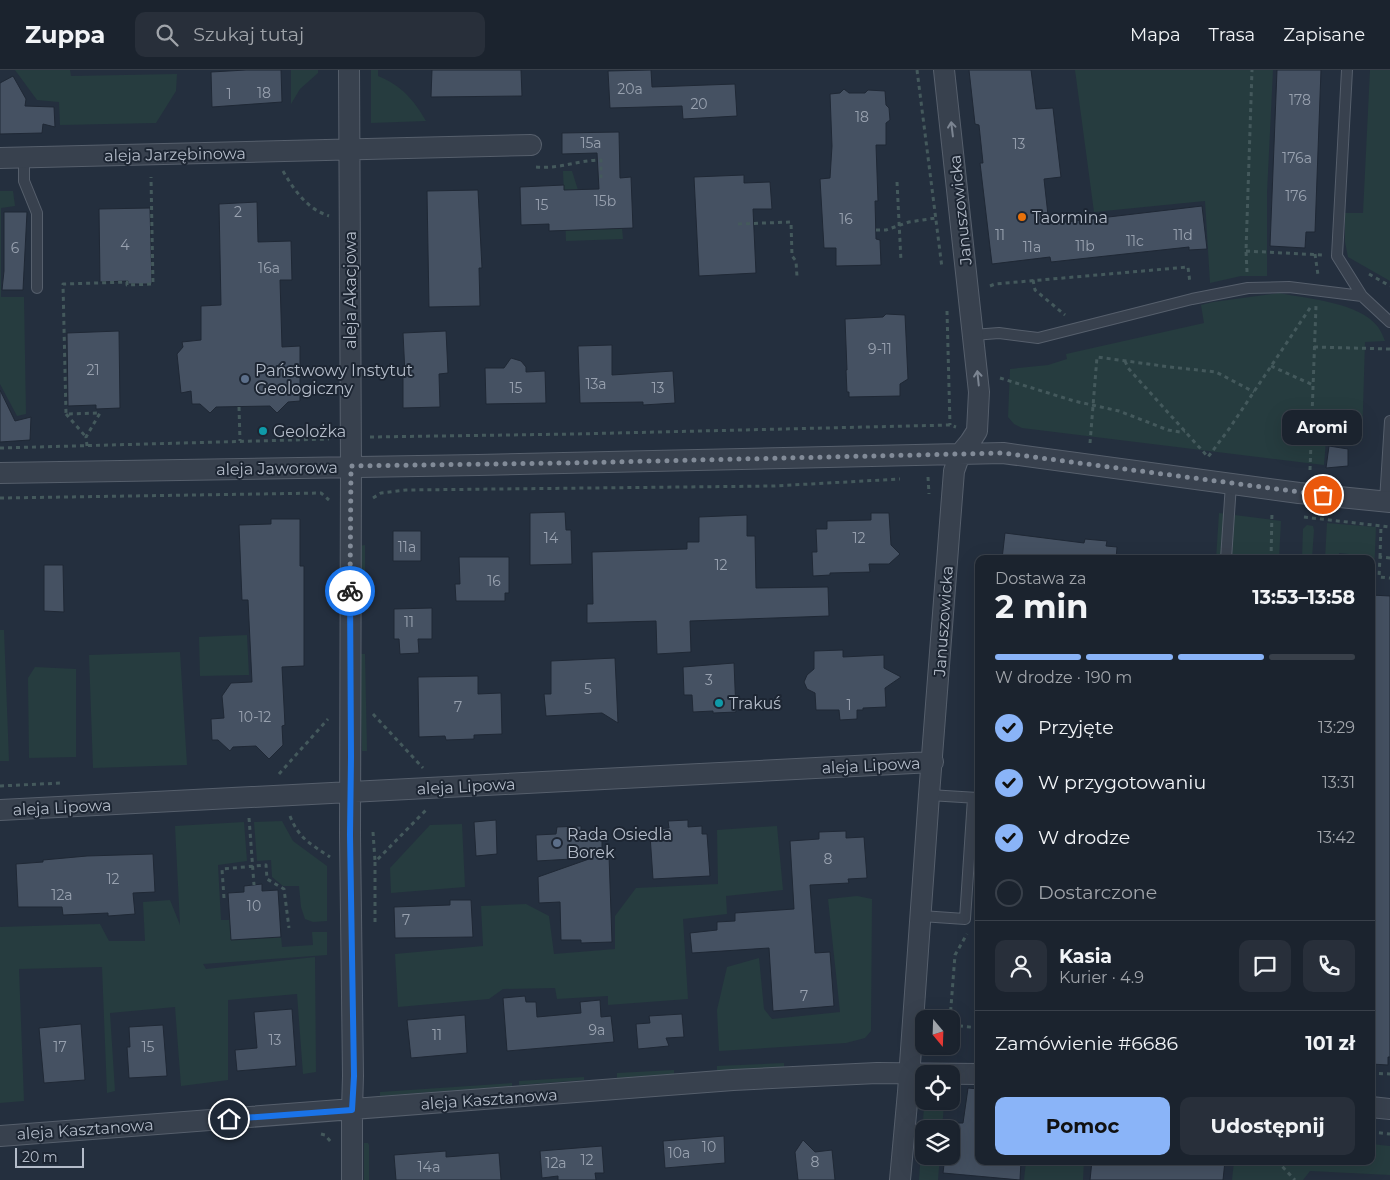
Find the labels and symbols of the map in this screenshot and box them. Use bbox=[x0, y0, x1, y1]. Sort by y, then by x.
house number: 20a bbox=[617, 80, 643, 98]
house number: 18 bbox=[257, 84, 271, 102]
house number: 1 bbox=[226, 85, 232, 103]
house number: 178 bbox=[1289, 91, 1311, 109]
house number: 20 bbox=[690, 95, 708, 113]
house number: 18 bbox=[855, 108, 869, 126]
one-way arrow bbox=[947, 121, 957, 137]
house number: 15a bbox=[580, 134, 602, 152]
house number: 13 bbox=[1013, 135, 1026, 153]
street label: aleja Jarzębinowa bbox=[104, 144, 246, 165]
house number: 176a bbox=[1282, 149, 1312, 167]
street label: Januszowicka bbox=[945, 154, 976, 267]
house number: 176 bbox=[1285, 187, 1307, 205]
house number: 15b bbox=[594, 192, 616, 210]
house number: 15 bbox=[536, 196, 549, 214]
house number: 2 bbox=[234, 203, 242, 221]
place label: Taormina bbox=[1032, 208, 1108, 227]
house number: 16 bbox=[839, 210, 853, 228]
marker: Taormina bbox=[1016, 211, 1028, 223]
house number: 11 bbox=[995, 226, 1005, 244]
house number: 11d bbox=[1173, 226, 1193, 244]
street label: aleja Akacjowa bbox=[341, 231, 360, 349]
house number: 11c bbox=[1126, 232, 1144, 250]
house number: 4 bbox=[120, 236, 130, 254]
house number: 11b bbox=[1075, 237, 1095, 255]
house number: 11a bbox=[1023, 238, 1041, 256]
house number: 6 bbox=[11, 239, 20, 257]
house number: 16a bbox=[258, 259, 280, 277]
house number: 9-11 bbox=[868, 340, 892, 358]
house number: 21 bbox=[86, 361, 100, 379]
place label: Państwowy Instytut Geologiczny bbox=[255, 361, 414, 398]
one-way arrow bbox=[973, 370, 982, 386]
marker: Państwowy Instytut Geologiczny bbox=[239, 373, 251, 385]
house number: 13a bbox=[585, 375, 607, 393]
house number: 15 bbox=[510, 379, 523, 397]
house number: 13 bbox=[652, 379, 665, 397]
callout: Aromi bbox=[1283, 410, 1363, 445]
place label: Geolożka bbox=[273, 422, 346, 441]
marker: Geolożka bbox=[257, 425, 269, 437]
street label: aleja Jaworowa bbox=[216, 458, 338, 479]
pin bbox=[1302, 474, 1344, 516]
house number: 14 bbox=[544, 529, 559, 547]
house number: 12 bbox=[852, 529, 866, 547]
house number: 11a bbox=[398, 538, 416, 556]
house number: 12 bbox=[714, 556, 728, 574]
street label: Januszowicka bbox=[930, 565, 957, 678]
courier bbox=[325, 566, 375, 616]
house number: 16 bbox=[487, 572, 501, 590]
house number: 11 bbox=[404, 613, 414, 631]
house number: 3 bbox=[705, 671, 713, 689]
house number: 5 bbox=[584, 680, 592, 698]
place label: Trakuś bbox=[729, 694, 781, 713]
house number: 1 bbox=[846, 696, 852, 714]
marker: Trakuś bbox=[713, 697, 725, 709]
house number: 7 bbox=[454, 698, 462, 716]
house number: 10-12 bbox=[239, 708, 271, 726]
street label: aleja Lipowa bbox=[821, 753, 921, 778]
street label: aleja Lipowa bbox=[416, 774, 516, 799]
street label: aleja Lipowa bbox=[12, 795, 112, 820]
place label: Rada Osiedla Borek bbox=[567, 825, 672, 862]
marker: Rada Osiedla Borek bbox=[551, 837, 563, 849]
house number: 8 bbox=[824, 850, 833, 868]
house number: 12 bbox=[106, 870, 120, 888]
house number: 12a bbox=[51, 886, 73, 904]
house number: 10 bbox=[247, 897, 261, 915]
house number: 7 bbox=[402, 911, 410, 929]
house number: 7 bbox=[800, 987, 808, 1005]
north arrow bbox=[915, 1010, 960, 1055]
house number: 9a bbox=[589, 1021, 605, 1039]
house number: 11 bbox=[432, 1026, 442, 1044]
house number: 13 bbox=[269, 1031, 282, 1049]
house number: 17 bbox=[53, 1038, 67, 1056]
house number: 15 bbox=[142, 1038, 155, 1056]
street label: aleja Kasztanowa bbox=[420, 1085, 558, 1114]
pin bbox=[208, 1098, 250, 1140]
street label: aleja Kasztanowa bbox=[16, 1115, 154, 1144]
house number: 10 bbox=[702, 1138, 716, 1156]
house number: 10a bbox=[668, 1144, 690, 1162]
scale bar bbox=[15, 1145, 84, 1168]
house number: 12 bbox=[580, 1151, 594, 1169]
house number: 8 bbox=[811, 1153, 820, 1171]
house number: 12a bbox=[545, 1154, 567, 1172]
house number: 14a bbox=[418, 1158, 440, 1176]

